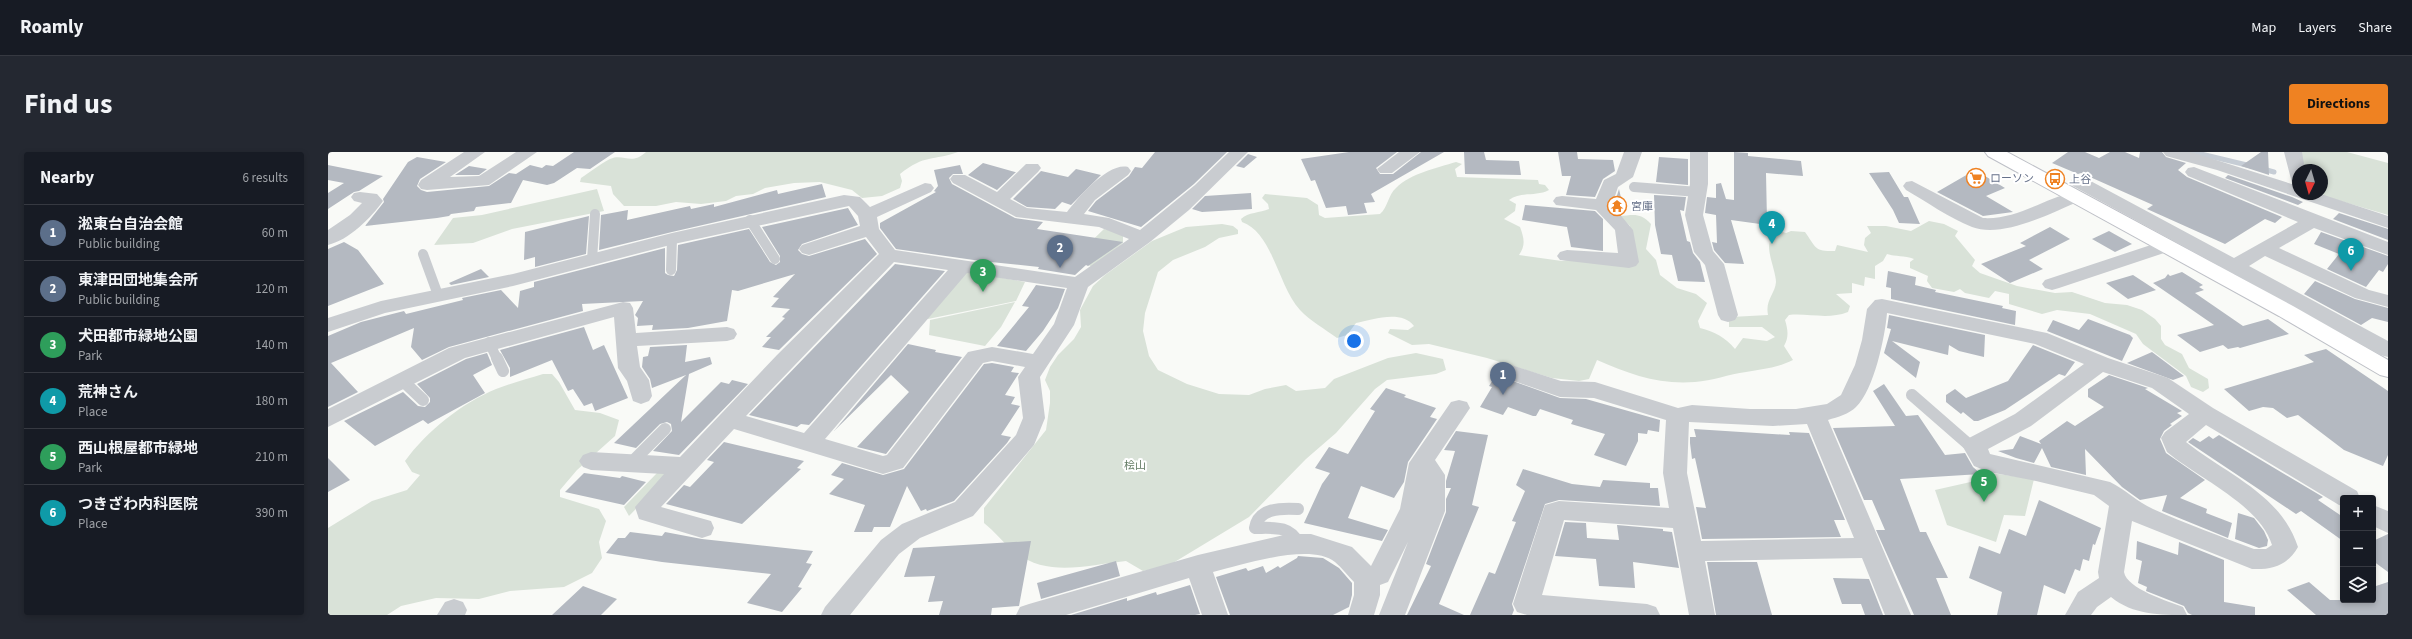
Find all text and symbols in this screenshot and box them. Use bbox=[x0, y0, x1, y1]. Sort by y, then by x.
text: Roamly bbox=[20, 14, 83, 41]
text: Map bbox=[2251, 18, 2276, 38]
text: Layers bbox=[2298, 18, 2336, 38]
text: Share bbox=[2358, 18, 2392, 38]
text: Find us bbox=[24, 84, 112, 124]
button: Directions bbox=[2289, 84, 2388, 124]
north arrow bbox=[2292, 164, 2328, 200]
text: Nearby bbox=[40, 166, 94, 190]
supermarket icon: ローソン bbox=[1965, 167, 1987, 189]
bus stop icon: 上谷 bbox=[2044, 168, 2066, 190]
text: 6 results bbox=[243, 169, 288, 187]
place label: ローソン bbox=[1990, 171, 2034, 186]
place label: 上谷 bbox=[2069, 172, 2091, 187]
temple icon: 宮庫 bbox=[1606, 195, 1628, 217]
place label: 宮庫 bbox=[1631, 199, 1653, 214]
pin: 4 bbox=[1759, 211, 1785, 244]
text: 淞東台自治会館 bbox=[78, 214, 183, 235]
text: 1 bbox=[50, 224, 56, 242]
text: 60 m bbox=[262, 224, 288, 242]
text: Public building bbox=[78, 235, 160, 253]
pin: 2 bbox=[1047, 235, 1073, 268]
pin: 6 bbox=[2338, 238, 2364, 271]
pin: 3 bbox=[970, 259, 996, 292]
text: 東津田団地集会所 bbox=[78, 270, 198, 291]
text: 2 bbox=[50, 280, 56, 298]
text: 120 m bbox=[255, 280, 288, 298]
text: Public building bbox=[78, 291, 160, 309]
text: 犬田都市緑地公園 bbox=[78, 326, 198, 347]
your location bbox=[1344, 331, 1364, 351]
text: 3 bbox=[50, 336, 56, 354]
text: 140 m bbox=[255, 336, 288, 354]
text: Park bbox=[78, 347, 102, 365]
pin: 1 bbox=[1490, 362, 1516, 395]
text: 荒神さん bbox=[78, 382, 138, 403]
text: 4 bbox=[50, 392, 56, 410]
text: 180 m bbox=[255, 392, 288, 410]
text: Place bbox=[78, 403, 107, 421]
text: 西山根屋都市緑地 bbox=[78, 438, 198, 459]
text: 5 bbox=[50, 448, 56, 466]
text: 210 m bbox=[255, 448, 288, 466]
park label: 桧山 bbox=[1124, 458, 1146, 473]
text: Park bbox=[78, 459, 102, 477]
pin: 5 bbox=[1971, 469, 1997, 502]
text: つきざわ内科医院 bbox=[78, 494, 198, 515]
map controls bbox=[2340, 495, 2376, 603]
button: + bbox=[2340, 495, 2376, 531]
text: 6 bbox=[50, 504, 56, 522]
text: 390 m bbox=[255, 504, 288, 522]
text: Place bbox=[78, 515, 107, 533]
button: − bbox=[2340, 531, 2376, 567]
button: layers bbox=[2340, 567, 2376, 603]

